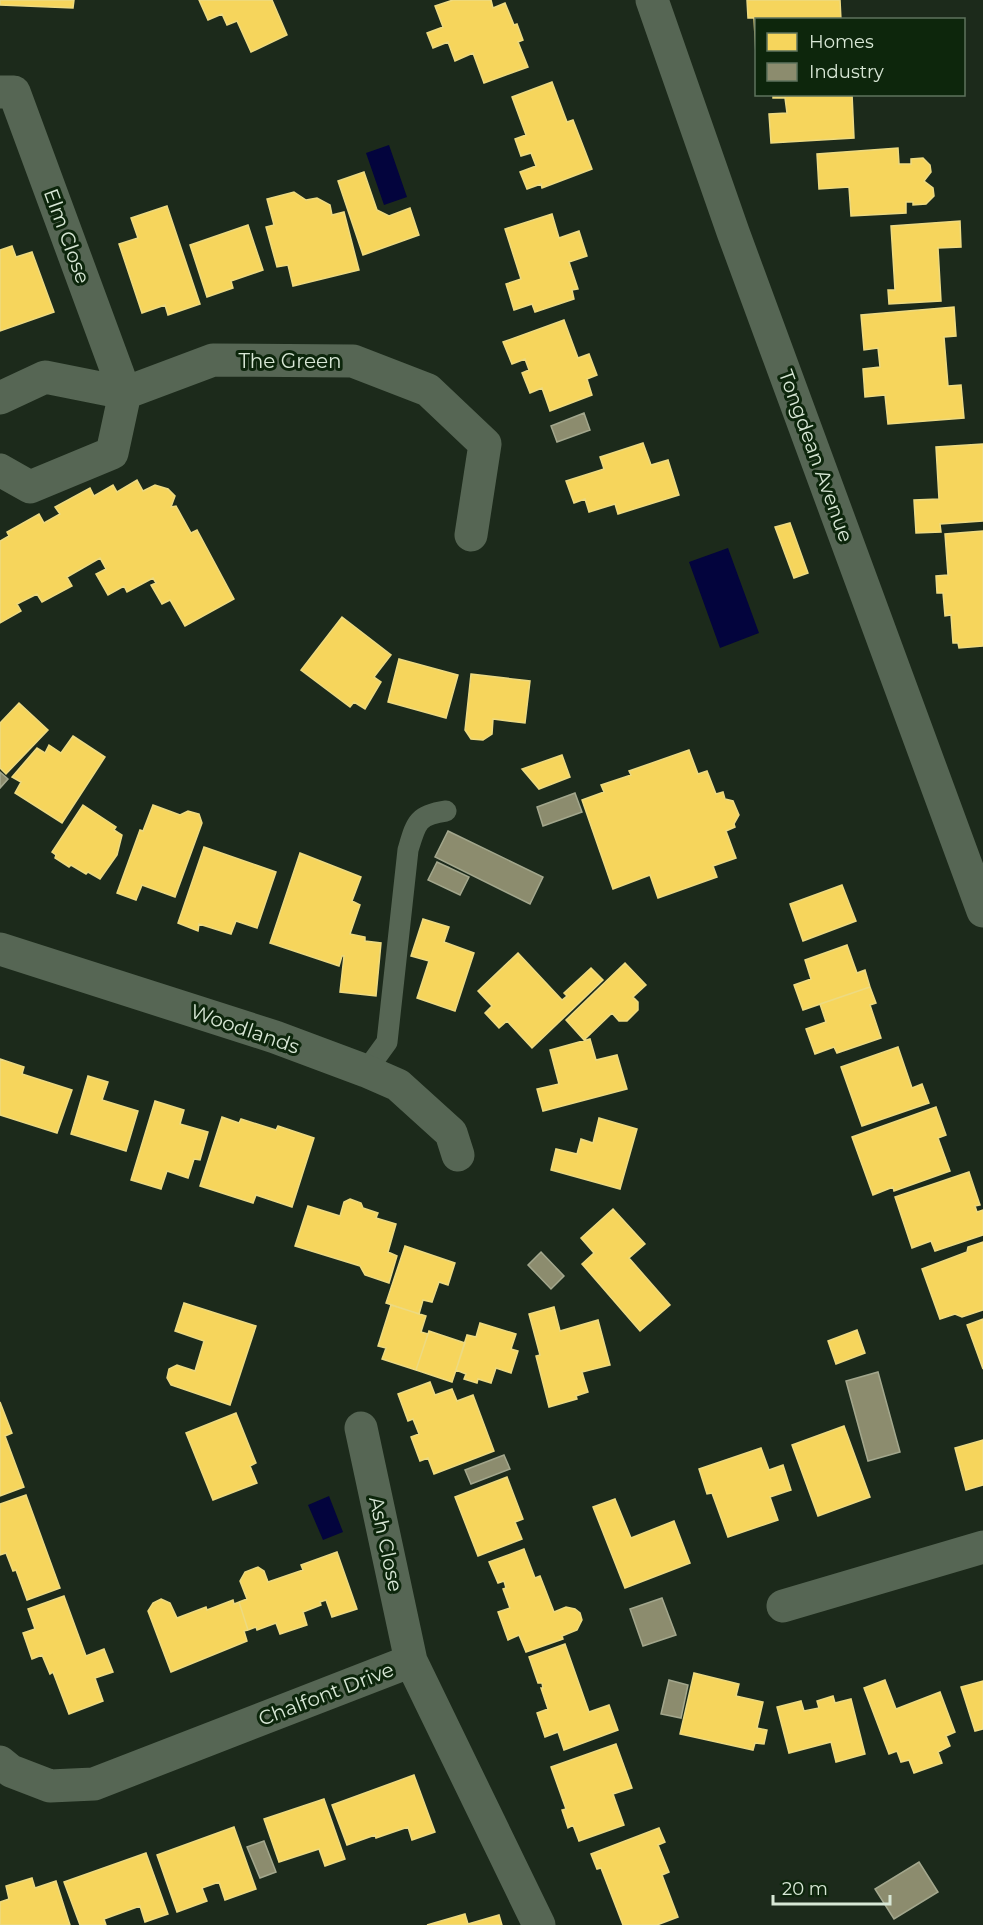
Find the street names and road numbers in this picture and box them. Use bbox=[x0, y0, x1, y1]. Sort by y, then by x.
street label: Elm Close bbox=[39, 185, 95, 287]
street label: The Green bbox=[238, 349, 342, 373]
street label: Tongdean Avenue bbox=[774, 367, 858, 545]
street label: Woodlands bbox=[187, 999, 303, 1059]
street label: Ash Close bbox=[364, 1494, 408, 1594]
street label: Chalfont Drive bbox=[255, 1657, 397, 1731]

